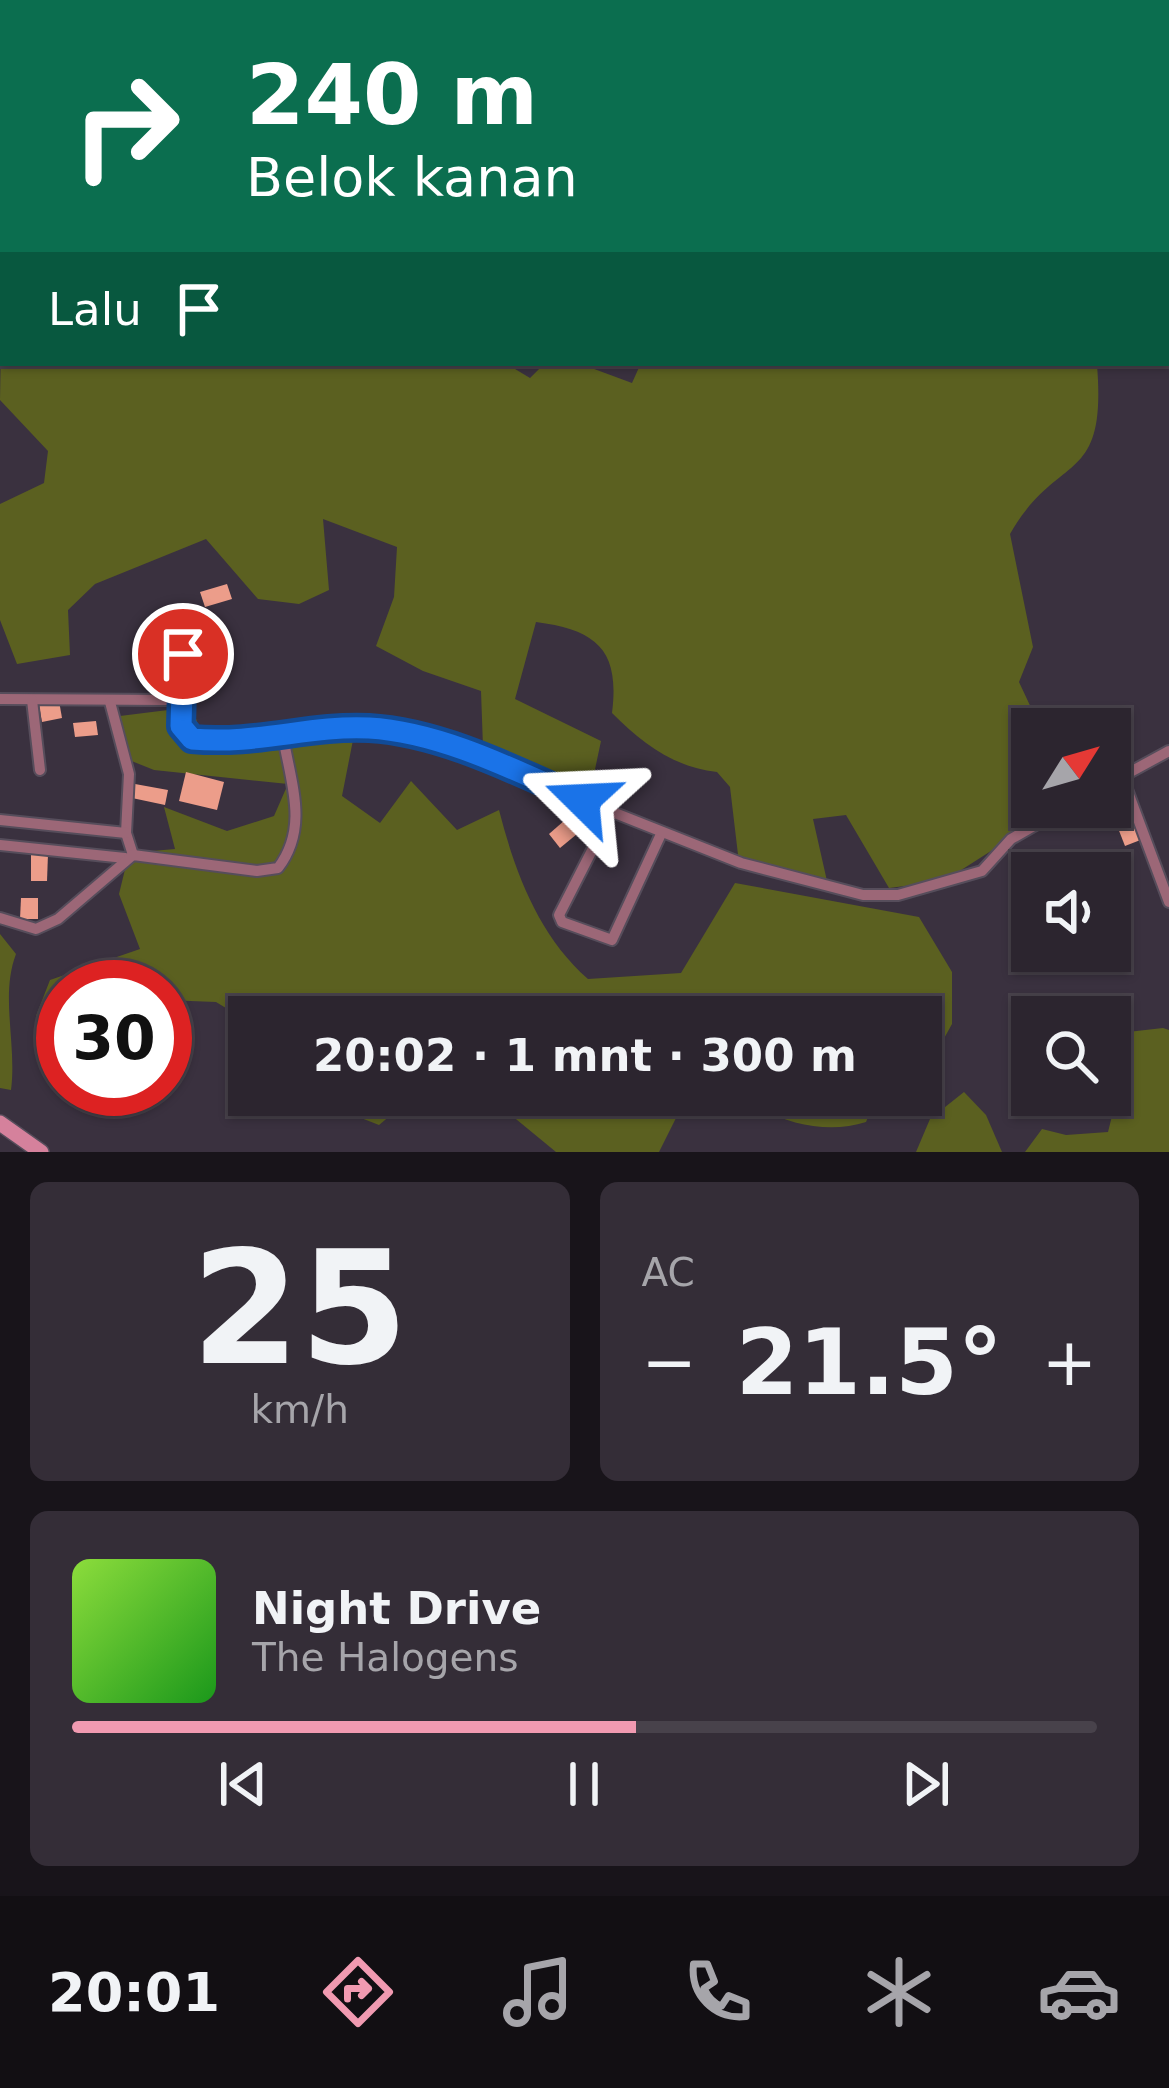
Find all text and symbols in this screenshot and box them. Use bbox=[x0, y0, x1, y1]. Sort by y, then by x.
text: 240 m bbox=[246, 46, 538, 144]
icon: right bbox=[48, 48, 204, 204]
text: Belok kanan bbox=[246, 146, 578, 209]
icon: arrive bbox=[166, 276, 232, 342]
text: Lalu bbox=[48, 283, 142, 336]
pin bbox=[132, 603, 234, 705]
icon: arrive bbox=[150, 621, 216, 687]
north arrow bbox=[1011, 708, 1131, 828]
map controls bbox=[1011, 708, 1131, 1116]
position arrow bbox=[519, 737, 645, 863]
button: sound bbox=[1011, 852, 1131, 972]
speed limit sign: 30 bbox=[36, 960, 192, 1116]
button: search bbox=[1011, 996, 1131, 1116]
text: 20:02 · 1 mnt · 300 m bbox=[313, 1029, 857, 1082]
text: 25 bbox=[191, 1218, 408, 1400]
text: AC bbox=[642, 1250, 695, 1295]
text: 21.5° bbox=[736, 1310, 1003, 1415]
text: − bbox=[642, 1324, 697, 1401]
text: + bbox=[1042, 1324, 1097, 1401]
text: km/h bbox=[251, 1387, 349, 1432]
text: Night Drive bbox=[252, 1582, 541, 1635]
text: The Halogens bbox=[252, 1635, 519, 1680]
icon: previous bbox=[210, 1751, 276, 1817]
icon: pause bbox=[551, 1751, 617, 1817]
icon: next bbox=[893, 1751, 959, 1817]
icon: directions bbox=[316, 1950, 400, 2034]
icon: music bbox=[496, 1950, 580, 2034]
icon: phone bbox=[676, 1950, 760, 2034]
icon: climate bbox=[857, 1950, 941, 2034]
icon: car bbox=[1037, 1950, 1121, 2034]
text: 20:01 bbox=[48, 1961, 220, 2024]

